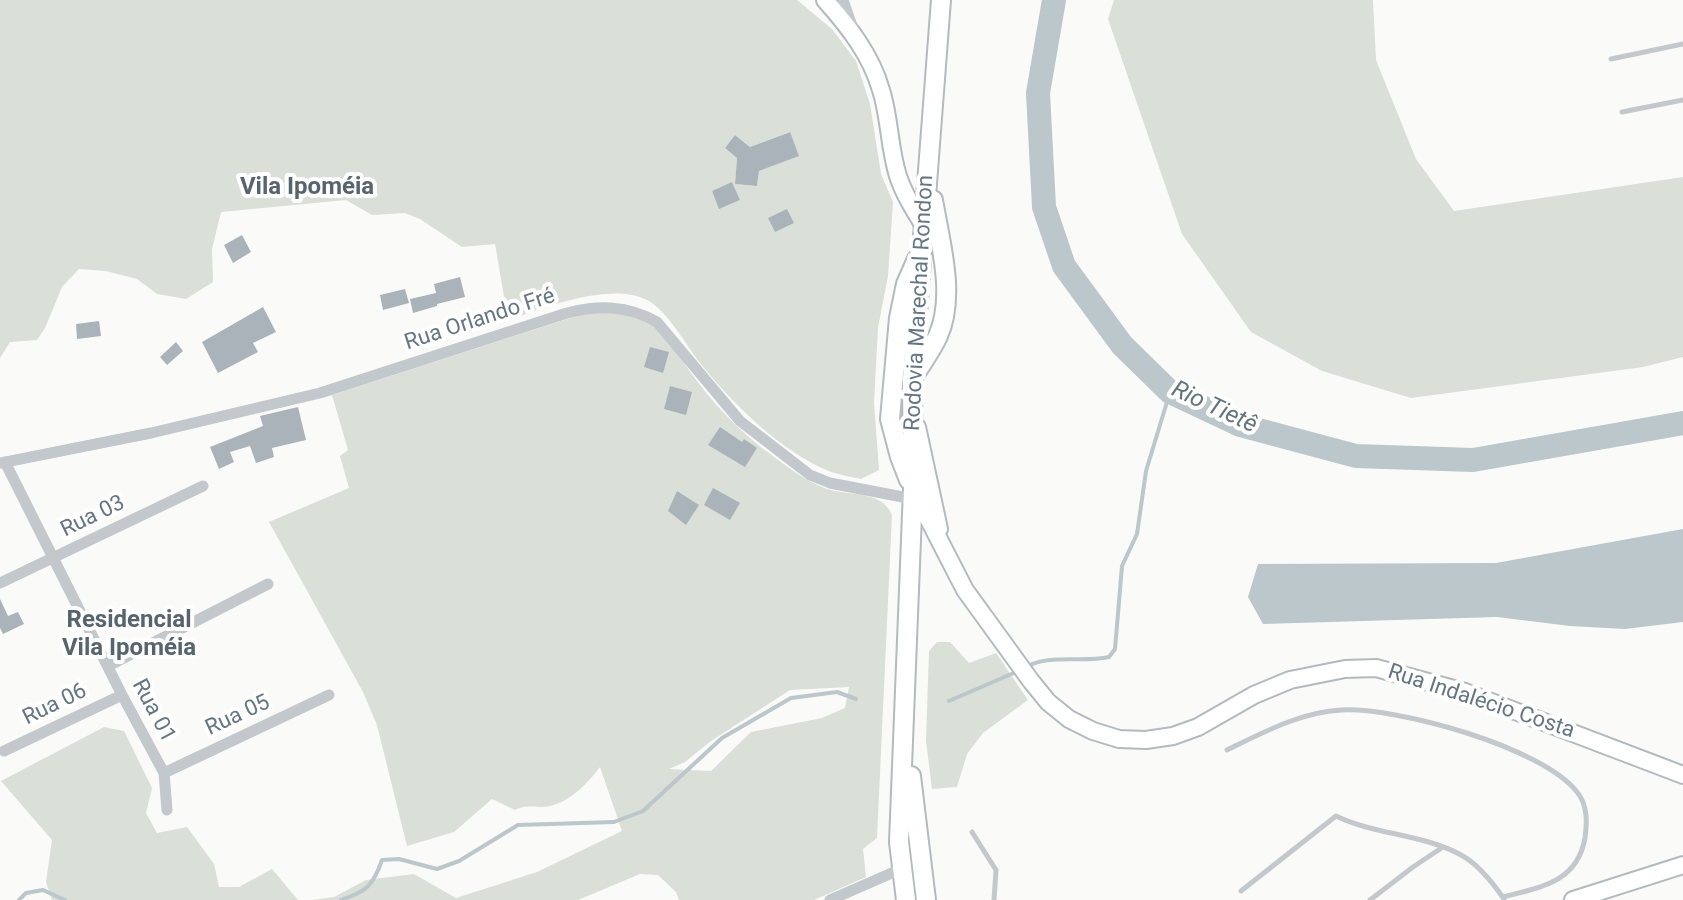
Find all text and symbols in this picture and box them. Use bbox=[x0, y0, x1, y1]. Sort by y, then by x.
district label: Vila Ipoméia bbox=[240, 174, 374, 202]
street label: Rodovia Marechal Rondon bbox=[900, 174, 940, 432]
street label: Rua Orlando Fré bbox=[402, 283, 558, 357]
water label: Rio Tietê bbox=[1167, 376, 1261, 440]
street label: Rua 03 bbox=[57, 490, 129, 544]
district label: Residencial Vila Ipoméia bbox=[62, 607, 196, 663]
street label: Rua Indalécio Costa bbox=[1384, 659, 1578, 745]
street label: Rua 01 bbox=[125, 675, 181, 747]
street label: Rua 06 bbox=[19, 678, 91, 732]
street label: Rua 05 bbox=[202, 690, 274, 742]

